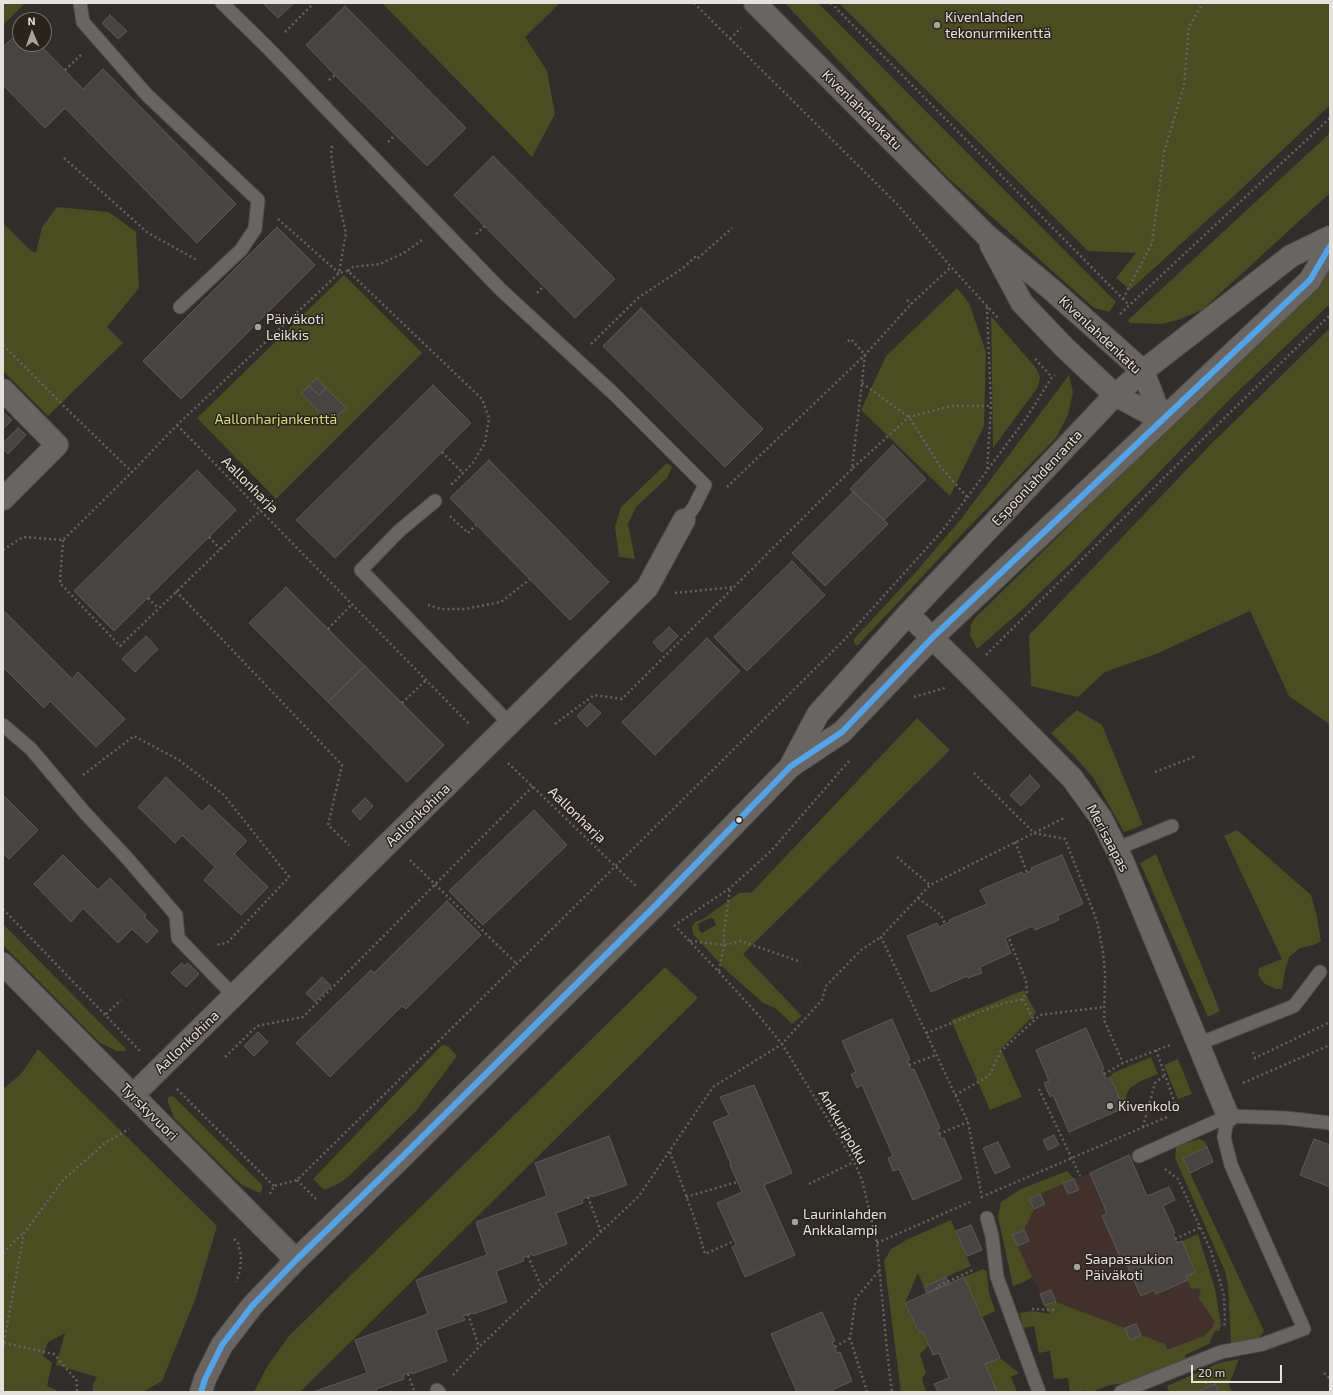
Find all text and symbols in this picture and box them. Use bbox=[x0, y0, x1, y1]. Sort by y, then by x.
place label: Kivenlahden tekonurmikenttä bbox=[945, 9, 1051, 42]
north arrow bbox=[12, 12, 52, 52]
text: N bbox=[27, 14, 36, 27]
marker: Kivenlahden tekonurmikenttä bbox=[932, 20, 942, 30]
street label: Kivenlahdenkatu bbox=[818, 66, 906, 154]
street label: Kivenlahdenkatu bbox=[1055, 293, 1145, 377]
place label: Päiväkoti Leikkis bbox=[266, 311, 324, 344]
marker: Päiväkoti Leikkis bbox=[253, 322, 263, 332]
park label: Aallonharjankenttä bbox=[215, 411, 337, 427]
street label: Espoonlahdenranta bbox=[988, 426, 1086, 530]
street label: Aallonharja bbox=[218, 453, 282, 517]
street label: Aallonkohina bbox=[382, 780, 454, 850]
street label: Aallonharja bbox=[545, 783, 609, 847]
street label: Merisaapas bbox=[1083, 801, 1133, 875]
unlabelled marker bbox=[734, 815, 744, 825]
street label: Aallonkohina bbox=[151, 1007, 223, 1077]
street label: Tyrskyvuori bbox=[117, 1080, 181, 1144]
street label: Ankkuripolku bbox=[815, 1087, 871, 1167]
place label: Kivenkolo bbox=[1118, 1098, 1180, 1114]
marker: Kivenkolo bbox=[1105, 1101, 1115, 1111]
place label: Laurinlahden Ankkalampi bbox=[803, 1206, 887, 1238]
marker: Laurinlahden Ankkalampi bbox=[790, 1217, 800, 1227]
place label: Saapasaukion Päiväkoti bbox=[1085, 1251, 1173, 1284]
marker: Saapasaukion Päiväkoti bbox=[1072, 1262, 1082, 1272]
scale bar bbox=[1193, 1357, 1284, 1383]
text: 20 m bbox=[1198, 1365, 1225, 1379]

